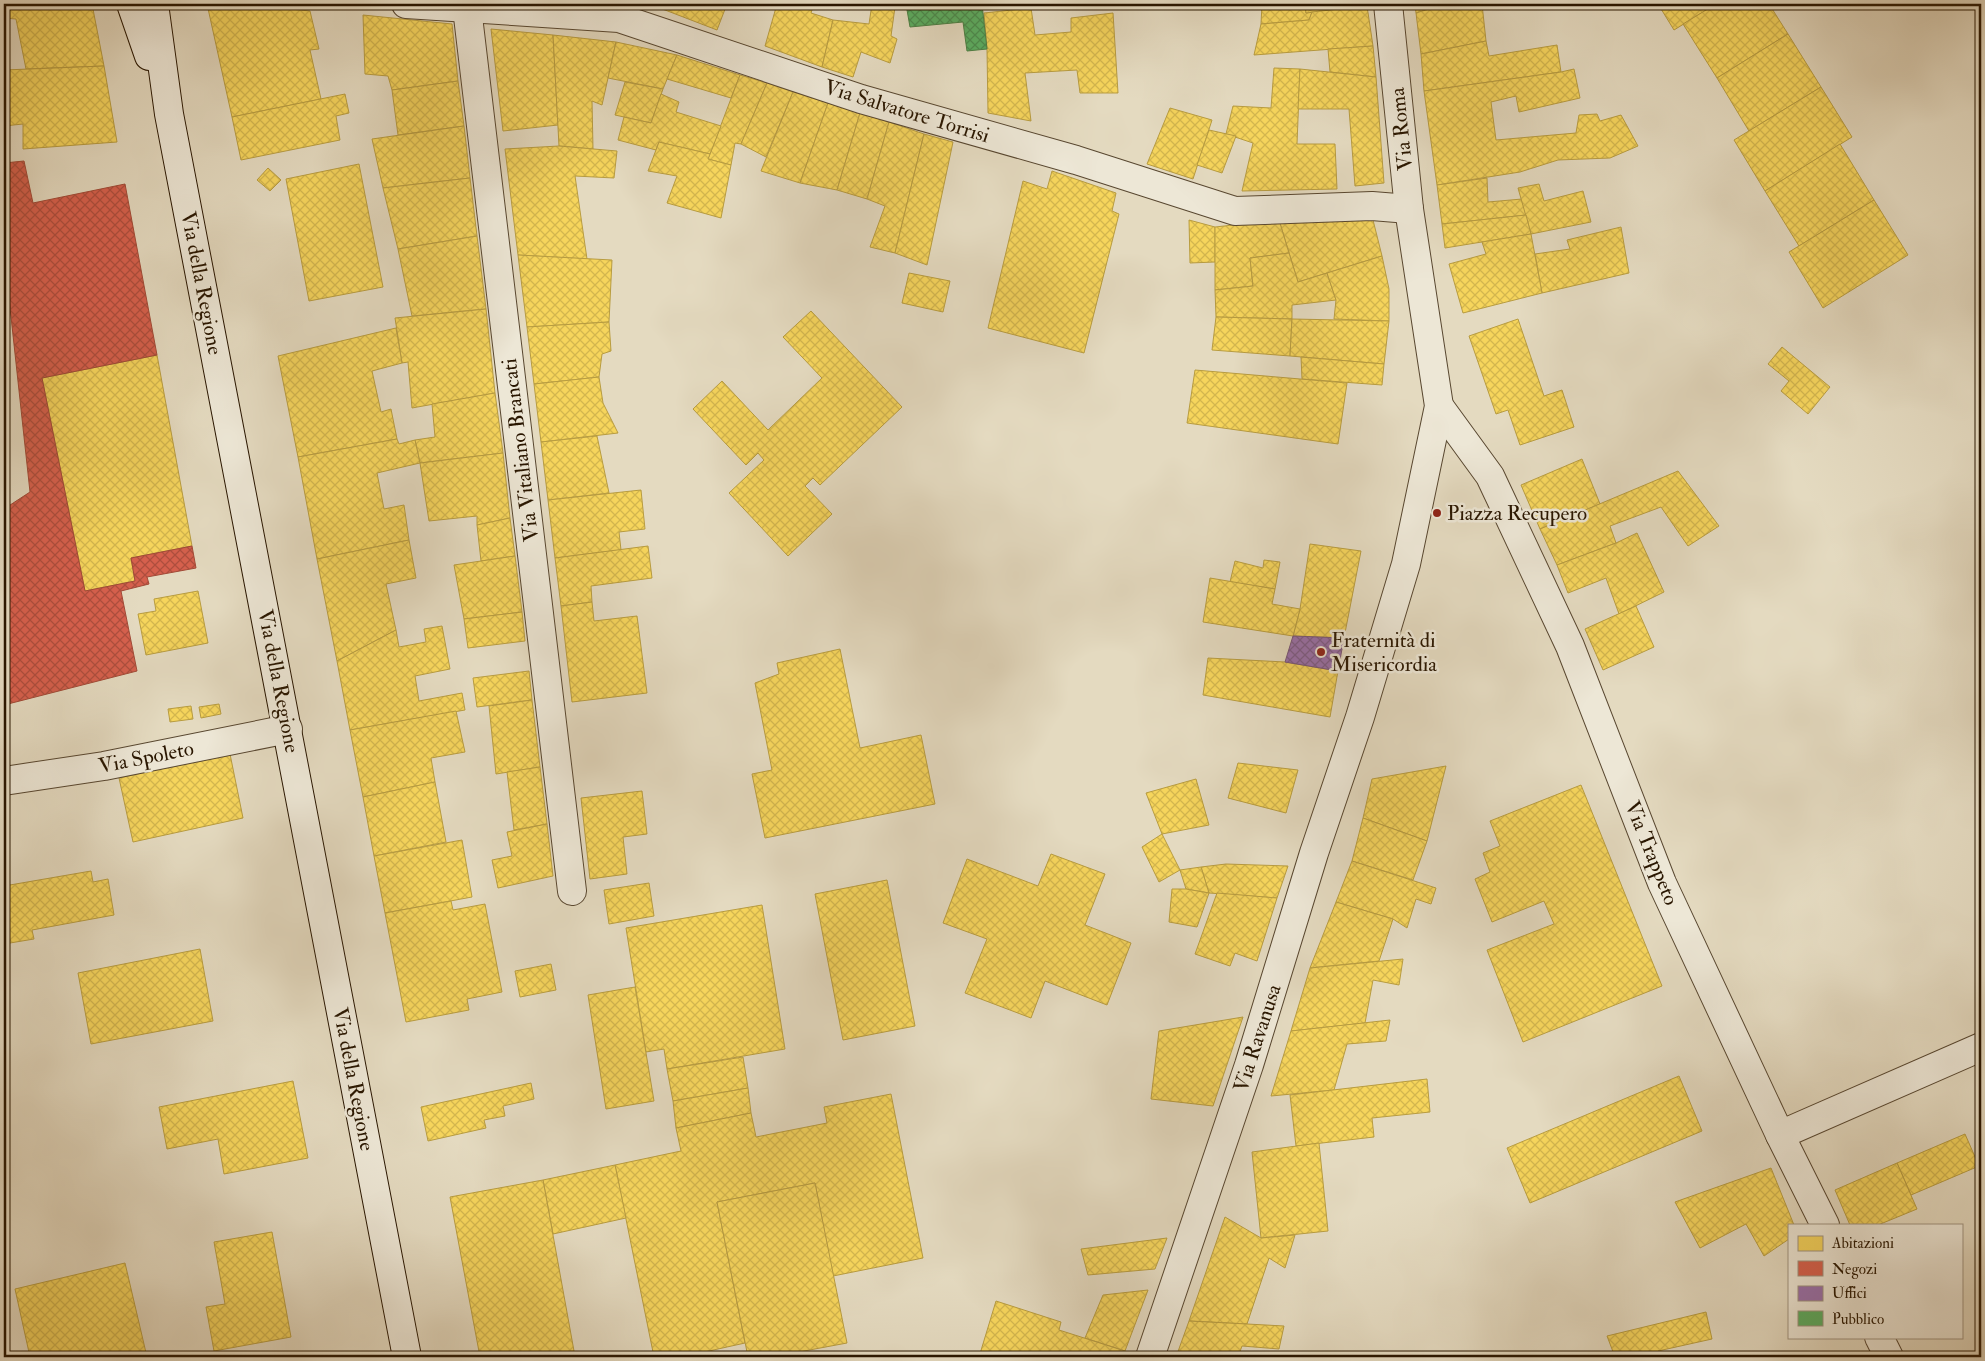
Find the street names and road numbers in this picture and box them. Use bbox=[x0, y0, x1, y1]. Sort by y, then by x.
street label: Via Salvatore Torrisi bbox=[821, 74, 993, 150]
street label: Via Roma bbox=[1384, 86, 1419, 172]
street label: Via della Regione bbox=[174, 209, 229, 357]
street label: Via Vitaliano Brancati bbox=[496, 356, 545, 543]
street label: Via della Regione bbox=[251, 607, 306, 755]
street label: Via Spoleto bbox=[96, 735, 196, 780]
street label: Via Trappeto bbox=[1618, 797, 1685, 909]
street label: Via Ravanusa bbox=[1227, 981, 1288, 1095]
street label: Via della Regione bbox=[326, 1005, 381, 1153]

